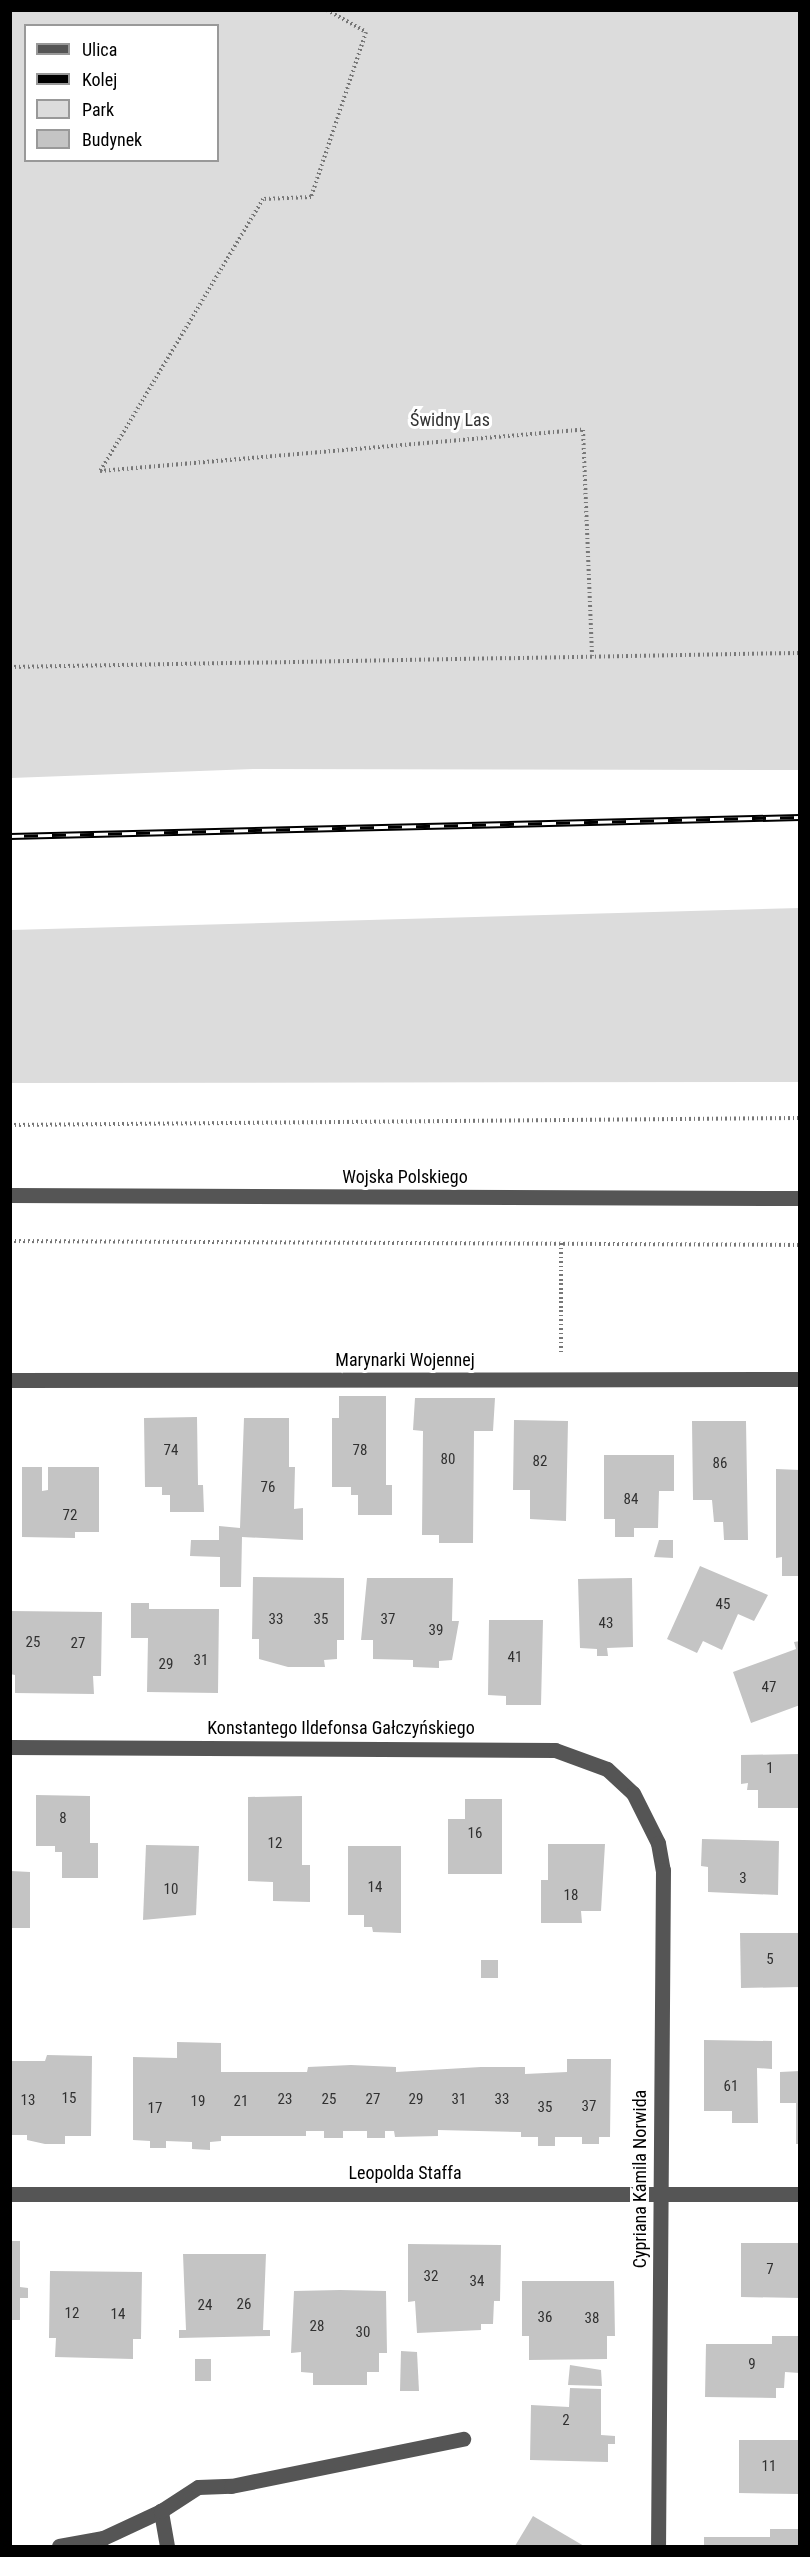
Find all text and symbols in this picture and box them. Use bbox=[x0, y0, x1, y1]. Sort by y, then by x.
legend bbox=[24, 24, 219, 162]
text: Ulica bbox=[82, 39, 117, 60]
text: Kolej bbox=[82, 69, 117, 90]
text: Park bbox=[82, 99, 114, 120]
text: Budynek bbox=[82, 129, 142, 150]
park label: Świdny Las bbox=[410, 409, 490, 431]
street label: Wojska Polskiego bbox=[342, 1166, 468, 1188]
street label: Marynarki Wojennej bbox=[335, 1349, 475, 1371]
house number: 74 bbox=[164, 1442, 178, 1460]
house number: 78 bbox=[353, 1442, 367, 1460]
house number: 80 bbox=[441, 1451, 455, 1469]
house number: 82 bbox=[533, 1453, 547, 1471]
house number: 86 bbox=[713, 1455, 727, 1473]
house number: 76 bbox=[261, 1479, 275, 1497]
house number: 84 bbox=[624, 1491, 638, 1509]
house number: 72 bbox=[63, 1507, 77, 1525]
house number: 45 bbox=[716, 1596, 730, 1614]
house number: 33 bbox=[269, 1611, 283, 1629]
house number: 35 bbox=[314, 1611, 328, 1629]
house number: 37 bbox=[381, 1611, 395, 1629]
house number: 43 bbox=[599, 1615, 613, 1633]
house number: 39 bbox=[429, 1622, 443, 1640]
house number: 25 bbox=[26, 1634, 40, 1652]
house number: 27 bbox=[71, 1635, 85, 1653]
house number: 41 bbox=[508, 1649, 522, 1667]
house number: 31 bbox=[194, 1652, 208, 1670]
house number: 29 bbox=[159, 1656, 173, 1674]
house number: 47 bbox=[762, 1679, 776, 1697]
street label: Konstantego Ildefonsa Gałczyńskiego bbox=[207, 1717, 475, 1739]
house number: 1 bbox=[766, 1760, 774, 1778]
house number: 8 bbox=[59, 1810, 67, 1828]
house number: 16 bbox=[468, 1825, 482, 1843]
house number: 12 bbox=[268, 1835, 282, 1853]
house number: 3 bbox=[739, 1870, 747, 1888]
house number: 14 bbox=[368, 1879, 382, 1897]
house number: 10 bbox=[164, 1881, 178, 1899]
house number: 18 bbox=[564, 1887, 578, 1905]
house number: 5 bbox=[766, 1951, 774, 1969]
house number: 61 bbox=[724, 2078, 738, 2096]
house number: 15 bbox=[62, 2090, 76, 2108]
street label: Cypriana Kamila Norwida bbox=[629, 2090, 651, 2268]
house number: 23 bbox=[278, 2091, 292, 2109]
house number: 25 bbox=[322, 2091, 336, 2109]
house number: 27 bbox=[366, 2091, 380, 2109]
house number: 29 bbox=[409, 2091, 423, 2109]
house number: 31 bbox=[452, 2091, 466, 2109]
house number: 33 bbox=[495, 2091, 509, 2109]
house number: 13 bbox=[21, 2092, 35, 2110]
house number: 19 bbox=[191, 2093, 205, 2111]
house number: 21 bbox=[234, 2093, 248, 2111]
house number: 37 bbox=[582, 2098, 596, 2116]
house number: 35 bbox=[538, 2099, 552, 2117]
house number: 17 bbox=[148, 2100, 162, 2118]
street label: Leopolda Staffa bbox=[348, 2162, 462, 2184]
house number: 7 bbox=[766, 2261, 774, 2279]
house number: 32 bbox=[424, 2268, 438, 2286]
house number: 34 bbox=[470, 2273, 484, 2291]
house number: 26 bbox=[237, 2296, 251, 2314]
house number: 24 bbox=[198, 2297, 212, 2315]
house number: 12 bbox=[65, 2305, 79, 2323]
house number: 14 bbox=[111, 2306, 125, 2324]
house number: 36 bbox=[538, 2309, 552, 2327]
house number: 38 bbox=[585, 2310, 599, 2328]
house number: 28 bbox=[310, 2318, 324, 2336]
house number: 30 bbox=[356, 2324, 370, 2342]
house number: 9 bbox=[748, 2356, 756, 2374]
house number: 2 bbox=[562, 2412, 570, 2430]
house number: 11 bbox=[762, 2458, 776, 2476]

